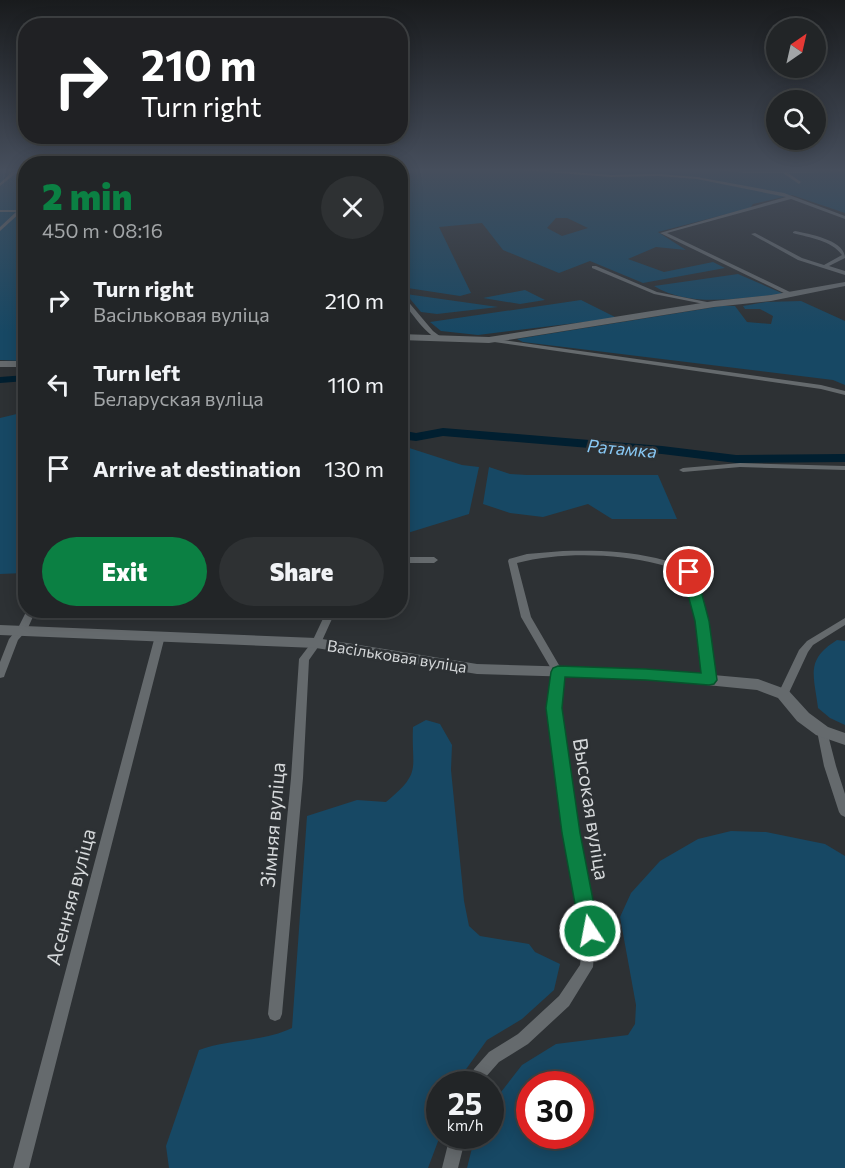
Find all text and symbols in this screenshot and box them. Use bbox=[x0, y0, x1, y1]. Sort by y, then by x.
north arrow bbox=[766, 18, 826, 78]
map controls bbox=[766, 18, 826, 150]
text: 210 m bbox=[141, 38, 256, 90]
icon: right bbox=[42, 42, 120, 120]
text: Turn right bbox=[141, 90, 261, 123]
button: search bbox=[766, 90, 826, 150]
text: 2 min bbox=[42, 173, 132, 217]
button: close bbox=[321, 176, 384, 239]
text: 450 m · 08:16 bbox=[42, 218, 163, 242]
text: Turn right bbox=[93, 275, 194, 302]
icon: right bbox=[42, 284, 75, 317]
text: 210 m bbox=[325, 287, 384, 314]
text: Васільковая вуліца bbox=[93, 302, 270, 326]
text: Turn left bbox=[93, 359, 180, 386]
icon: left bbox=[42, 368, 75, 401]
text: 110 m bbox=[327, 371, 384, 398]
text: Беларуская вуліца bbox=[93, 386, 264, 410]
water label: Ратамка bbox=[586, 434, 658, 462]
icon: arrive bbox=[42, 452, 75, 485]
text: Arrive at destination bbox=[93, 455, 301, 482]
text: 130 m bbox=[324, 455, 384, 482]
button: Exit bbox=[42, 537, 207, 606]
button: Share bbox=[219, 537, 384, 606]
pin bbox=[663, 546, 714, 597]
icon: arrive bbox=[672, 555, 705, 588]
street label: Васільковая вуліца bbox=[326, 635, 468, 676]
street label: Высокая вуліца bbox=[569, 736, 615, 882]
street label: Зімняя вуліца bbox=[255, 761, 289, 889]
street label: Асенняя вуліца bbox=[40, 826, 100, 968]
position arrow bbox=[558, 899, 622, 963]
speed limit sign: 30 bbox=[516, 1071, 594, 1149]
text: 25 bbox=[448, 1084, 482, 1121]
text: km/h bbox=[447, 1116, 483, 1134]

